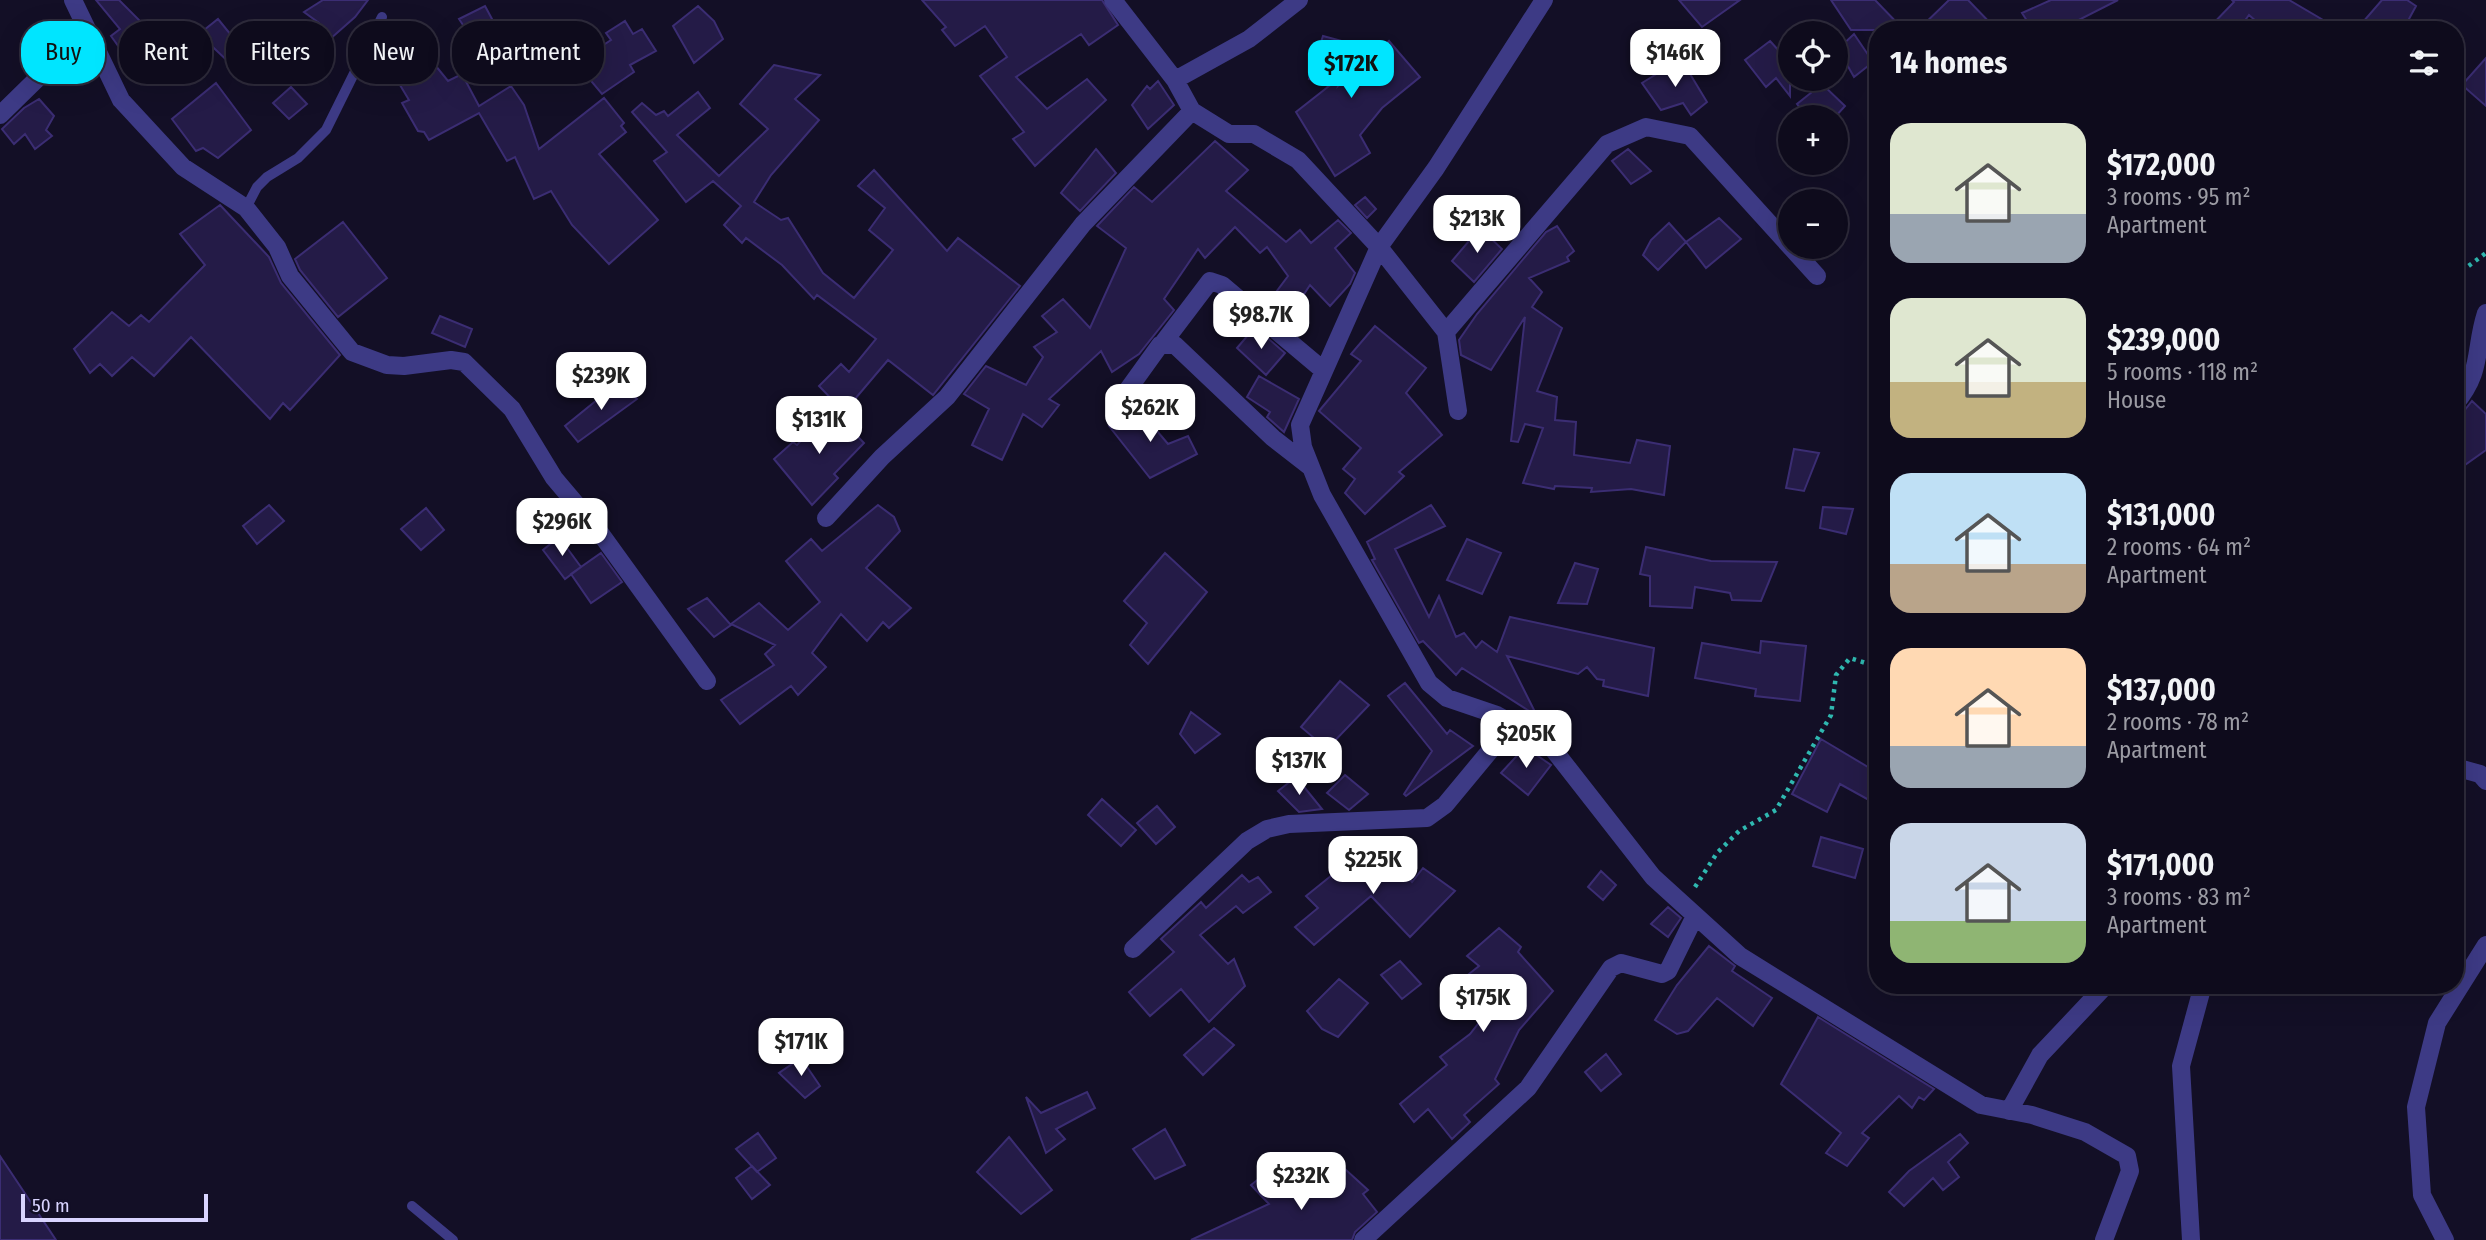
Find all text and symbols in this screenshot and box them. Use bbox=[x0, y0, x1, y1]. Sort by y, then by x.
chip: Buy bbox=[21, 21, 105, 84]
chip: Rent bbox=[119, 21, 212, 84]
chip: Filters bbox=[226, 21, 334, 84]
chip: New bbox=[348, 21, 438, 84]
chip: Apartment bbox=[452, 21, 604, 84]
map controls bbox=[1778, 21, 1848, 259]
button: locate bbox=[1778, 21, 1848, 91]
pin: $146K bbox=[1626, 29, 1724, 89]
text: $146K bbox=[1646, 38, 1704, 66]
pin: $172K bbox=[1302, 41, 1400, 100]
icon: filters bbox=[2405, 44, 2443, 82]
text: 14 homes bbox=[1890, 45, 2007, 81]
text: $172K bbox=[1324, 49, 1378, 77]
button: + bbox=[1778, 105, 1848, 175]
text: $172,000 bbox=[2107, 147, 2216, 183]
icon: home bbox=[1946, 151, 2030, 235]
text: 3 rooms · 95 m² bbox=[2107, 183, 2251, 211]
button: − bbox=[1778, 189, 1848, 259]
pin: $213K bbox=[1428, 196, 1526, 255]
text: $213K bbox=[1449, 204, 1505, 232]
text: Apartment bbox=[2107, 211, 2207, 239]
pin: $98.7K bbox=[1204, 292, 1318, 351]
text: $98.7K bbox=[1229, 300, 1293, 328]
text: $239,000 bbox=[2107, 322, 2220, 358]
icon: home bbox=[1946, 326, 2030, 410]
pin: $239K bbox=[552, 352, 650, 412]
text: 5 rooms · 118 m² bbox=[2107, 358, 2258, 386]
text: $239K bbox=[572, 361, 630, 389]
pin: $262K bbox=[1101, 384, 1199, 444]
text: House bbox=[2107, 386, 2166, 414]
text: $262K bbox=[1121, 393, 1179, 421]
pin: $131K bbox=[770, 396, 868, 456]
text: $131K bbox=[792, 405, 846, 433]
text: $131,000 bbox=[2107, 497, 2215, 533]
pin: $296K bbox=[513, 498, 611, 558]
icon: home bbox=[1946, 501, 2030, 585]
text: $296K bbox=[532, 507, 592, 535]
text: 2 rooms · 64 m² bbox=[2107, 533, 2251, 561]
text: Apartment bbox=[2107, 561, 2207, 589]
text: $137,000 bbox=[2107, 672, 2216, 708]
icon: home bbox=[1946, 676, 2030, 760]
text: 2 rooms · 78 m² bbox=[2107, 708, 2249, 736]
pin: $205K bbox=[1477, 710, 1575, 770]
text: $205K bbox=[1496, 719, 1556, 747]
text: Apartment bbox=[2107, 736, 2207, 764]
pin: $137K bbox=[1250, 738, 1348, 797]
text: $137K bbox=[1272, 746, 1326, 774]
pin: $225K bbox=[1324, 836, 1422, 896]
text: $225K bbox=[1344, 845, 1402, 873]
text: $171,000 bbox=[2107, 847, 2214, 883]
icon: home bbox=[1946, 851, 2030, 935]
text: 3 rooms · 83 m² bbox=[2107, 883, 2251, 911]
text: Apartment bbox=[2107, 911, 2207, 939]
pin: $175K bbox=[1434, 974, 1532, 1034]
text: $175K bbox=[1456, 983, 1510, 1011]
pin: $171K bbox=[752, 1018, 850, 1078]
text: $171K bbox=[774, 1027, 828, 1055]
pin: $232K bbox=[1252, 1152, 1350, 1212]
text: $232K bbox=[1273, 1161, 1329, 1189]
scale bar bbox=[21, 1191, 208, 1223]
text: 50 m bbox=[32, 1194, 70, 1217]

